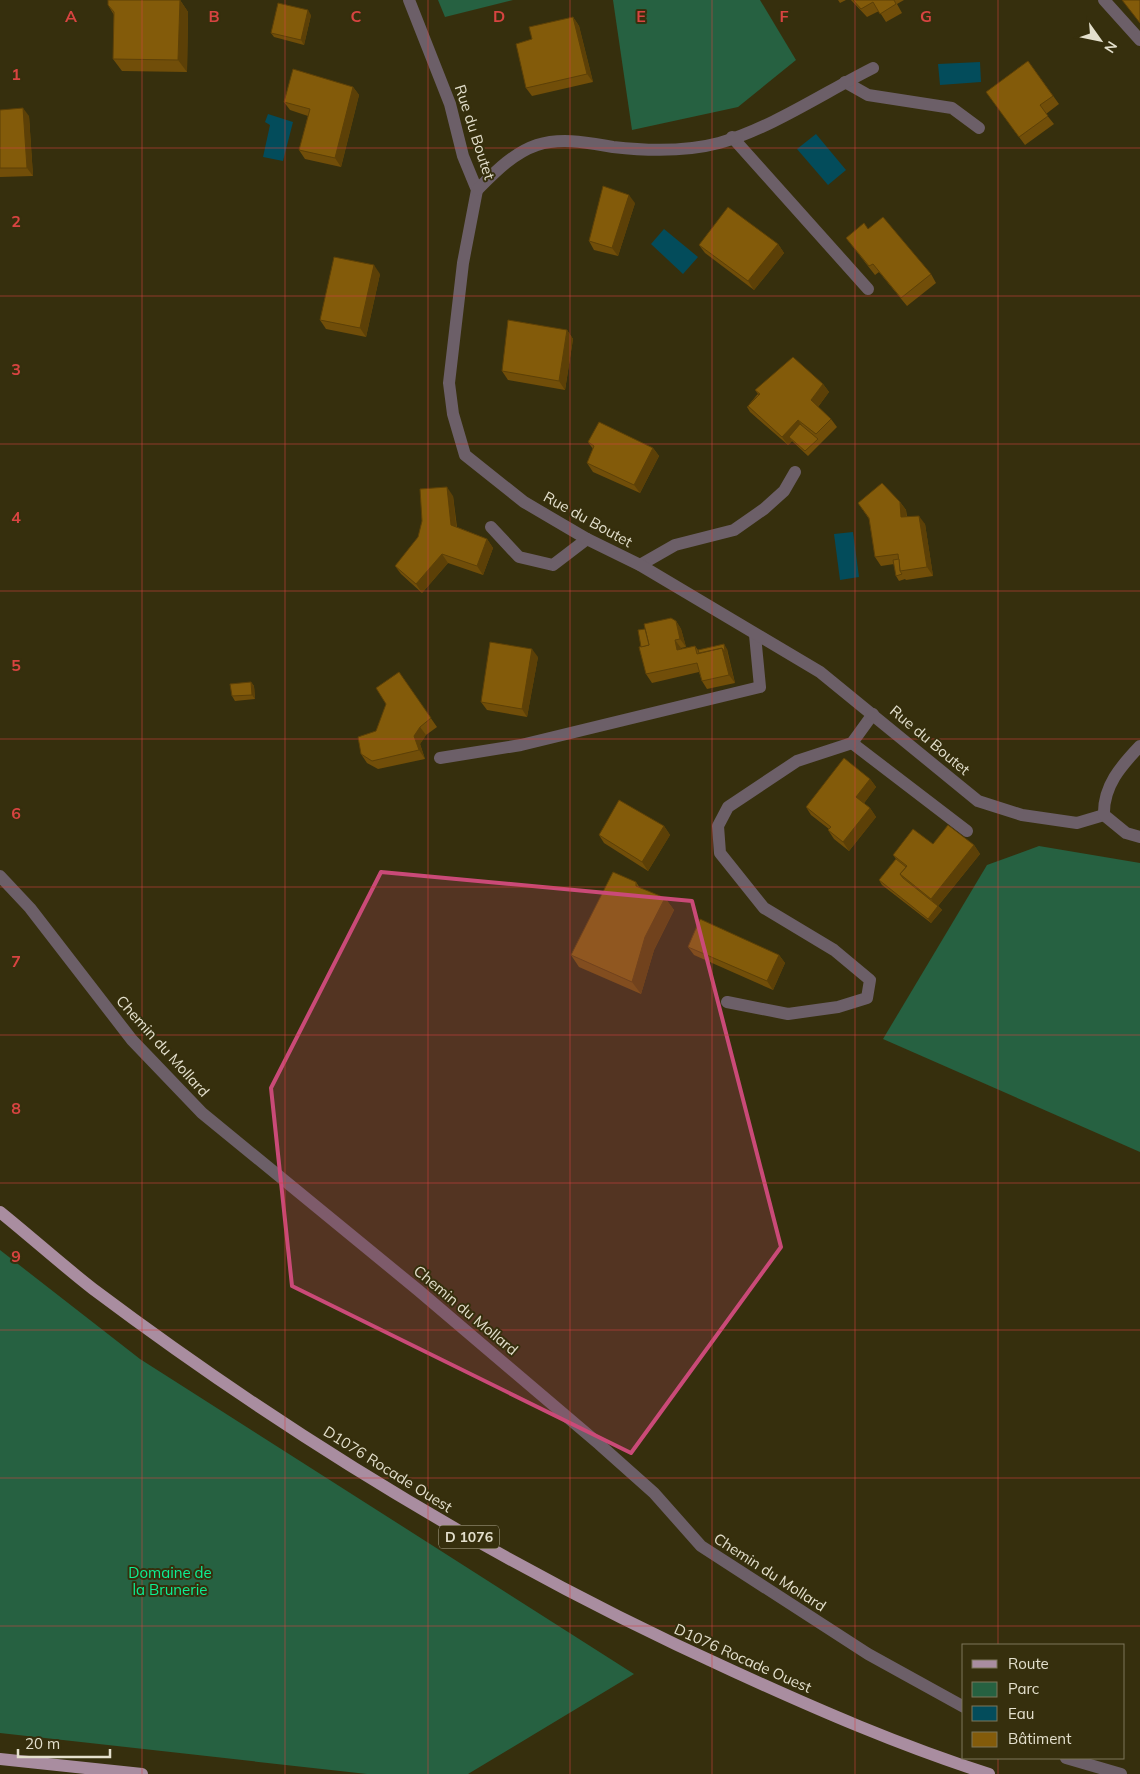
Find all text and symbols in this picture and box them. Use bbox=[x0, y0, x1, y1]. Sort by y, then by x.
text: A bbox=[65, 6, 77, 26]
text: B bbox=[208, 6, 220, 26]
text: C bbox=[351, 6, 362, 26]
text: D bbox=[493, 6, 505, 26]
text: E bbox=[636, 6, 646, 26]
text: F bbox=[779, 6, 789, 26]
text: G bbox=[920, 6, 932, 26]
north arrow bbox=[1075, 15, 1125, 65]
text: N bbox=[1100, 38, 1121, 56]
text: 1 bbox=[11, 64, 21, 84]
street label: Rue du Boutet bbox=[451, 82, 499, 182]
text: 2 bbox=[11, 211, 21, 231]
text: 3 bbox=[11, 359, 21, 379]
street label: Rue du Boutet bbox=[540, 487, 636, 551]
text: 4 bbox=[11, 507, 21, 527]
text: 5 bbox=[11, 655, 21, 675]
street label: Rue du Boutet bbox=[886, 701, 974, 779]
text: 6 bbox=[11, 803, 21, 823]
text: 7 bbox=[11, 951, 21, 971]
street label: Chemin du Mollard bbox=[112, 991, 214, 1101]
text: 8 bbox=[11, 1098, 21, 1118]
text: 9 bbox=[11, 1246, 21, 1266]
street label: Chemin du Mollard bbox=[410, 1261, 522, 1359]
street label: D1076 Rocade Ouest bbox=[320, 1422, 456, 1516]
road number: D 1076 bbox=[439, 1525, 499, 1548]
street label: Chemin du Mollard bbox=[710, 1529, 830, 1615]
park label: Domaine de la Brunerie bbox=[128, 1563, 212, 1599]
street label: D1076 Rocade Ouest bbox=[671, 1619, 815, 1697]
legend bbox=[962, 1644, 1125, 1759]
text: Route bbox=[1008, 1654, 1049, 1673]
text: Parc bbox=[1008, 1679, 1039, 1698]
text: Eau bbox=[1008, 1704, 1034, 1723]
scale bar bbox=[18, 1726, 110, 1758]
text: Bâtiment bbox=[1008, 1729, 1071, 1748]
text: 20 m bbox=[25, 1734, 60, 1753]

